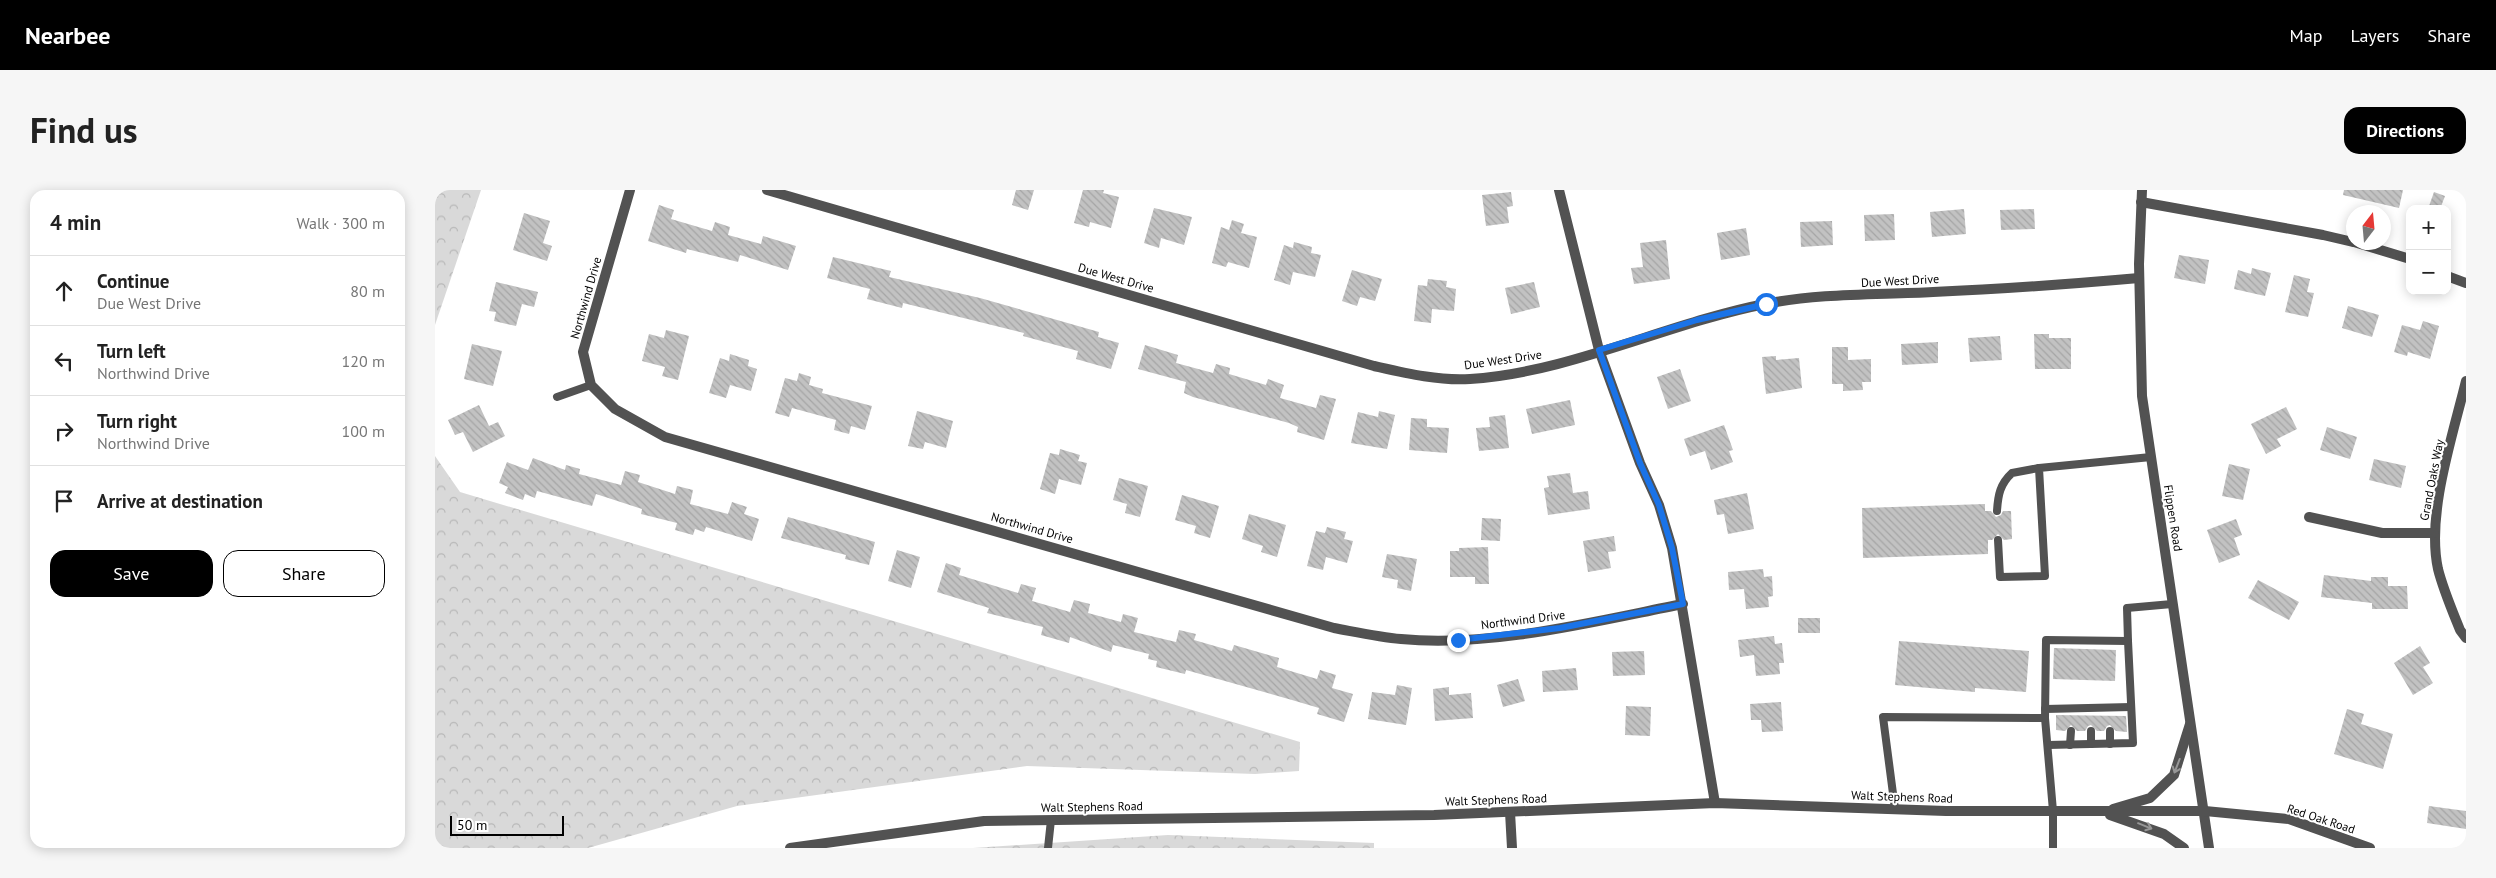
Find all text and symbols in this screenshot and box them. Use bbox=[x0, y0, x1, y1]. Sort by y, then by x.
text: Nearbee bbox=[25, 20, 110, 51]
text: Map bbox=[2290, 24, 2322, 47]
text: Layers bbox=[2350, 24, 2399, 47]
text: Share bbox=[2427, 24, 2471, 47]
text: Find us bbox=[30, 107, 138, 153]
button: Directions bbox=[2344, 107, 2466, 154]
north arrow bbox=[2346, 205, 2391, 250]
map controls bbox=[2406, 205, 2451, 295]
button: + bbox=[2406, 205, 2451, 250]
text: 4 min bbox=[50, 209, 101, 236]
text: Walk · 300 m bbox=[296, 213, 385, 233]
button: − bbox=[2406, 250, 2451, 295]
street label: Northwind Drive bbox=[567, 255, 604, 341]
street label: Due West Drive bbox=[1077, 260, 1156, 295]
text: Continue bbox=[97, 269, 169, 293]
street label: Due West Drive bbox=[1861, 271, 1939, 290]
icon: ahead bbox=[50, 277, 78, 305]
text: 80 m bbox=[350, 281, 385, 301]
text: Due West Drive bbox=[97, 293, 201, 313]
route start bbox=[1755, 293, 1778, 316]
text: Turn left bbox=[97, 339, 166, 363]
icon: left bbox=[50, 347, 78, 375]
street label: Due West Drive bbox=[1463, 347, 1543, 372]
text: 120 m bbox=[342, 351, 385, 371]
text: Northwind Drive bbox=[97, 363, 210, 383]
text: Turn right bbox=[97, 409, 177, 433]
icon: right bbox=[50, 417, 78, 445]
text: 100 m bbox=[342, 421, 385, 441]
text: Northwind Drive bbox=[97, 433, 210, 453]
street label: Grand Oaks Way bbox=[2416, 438, 2447, 522]
street label: Flippen Road bbox=[2161, 484, 2186, 552]
icon: arrive bbox=[50, 487, 78, 515]
text: Arrive at destination bbox=[97, 489, 263, 513]
street label: Northwind Drive bbox=[989, 509, 1075, 546]
button: Save bbox=[50, 550, 213, 597]
button: Share bbox=[223, 550, 385, 597]
street label: Northwind Drive bbox=[1480, 607, 1566, 632]
route end bbox=[1447, 629, 1470, 652]
one-way arrow bbox=[2172, 757, 2181, 773]
street label: Walt Stephens Road bbox=[1851, 787, 1953, 806]
street label: Walt Stephens Road bbox=[1445, 790, 1547, 809]
street label: Walt Stephens Road bbox=[1041, 798, 1143, 815]
street label: Red Oak Road bbox=[2285, 801, 2357, 837]
scale bar bbox=[450, 813, 564, 836]
text: 50 m bbox=[457, 816, 487, 834]
one-way arrow bbox=[2137, 822, 2152, 832]

